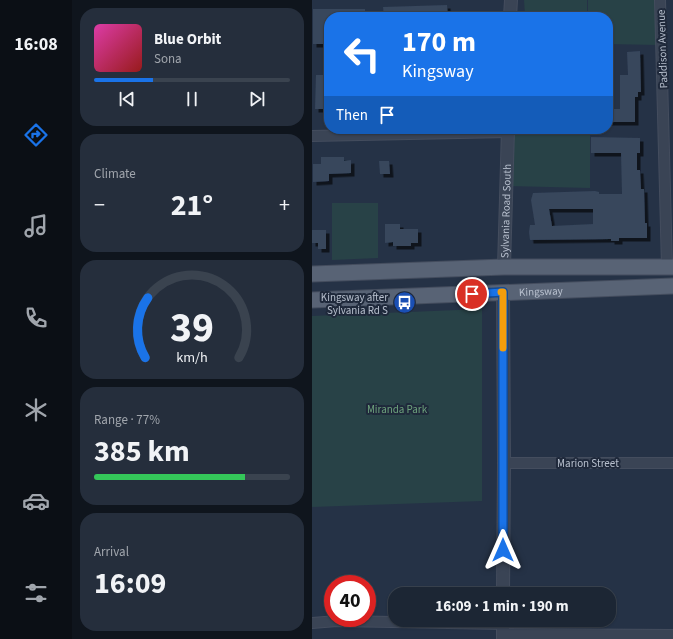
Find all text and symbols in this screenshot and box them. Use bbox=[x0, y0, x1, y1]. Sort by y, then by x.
street label: Paddison Avenue bbox=[654, 9, 671, 89]
text: 170 m bbox=[402, 22, 476, 62]
icon: left bbox=[336, 28, 388, 80]
text: Blue Orbit bbox=[154, 29, 221, 50]
text: 16:08 bbox=[14, 32, 58, 57]
text: Sona bbox=[154, 50, 182, 68]
text: Kingsway bbox=[402, 59, 474, 84]
icon: previous bbox=[116, 88, 138, 110]
icon: pause bbox=[181, 88, 203, 110]
icon: next bbox=[246, 88, 268, 110]
icon: arrive bbox=[376, 104, 398, 126]
text: Then bbox=[336, 105, 368, 126]
icon: directions bbox=[22, 121, 50, 149]
street label: Sylvania Road South bbox=[497, 164, 515, 258]
text: Climate bbox=[94, 165, 136, 183]
text: 21° bbox=[171, 184, 213, 227]
text: − bbox=[94, 189, 105, 221]
text: + bbox=[279, 189, 290, 221]
icon: music bbox=[22, 212, 50, 240]
pin bbox=[455, 277, 489, 311]
icon: arrive bbox=[461, 283, 483, 305]
street label: Kingsway bbox=[519, 283, 563, 300]
place label: Kingsway after Sylvania Rd S bbox=[321, 290, 388, 318]
bus stop icon: Kingsway after Sylvania Rd S bbox=[391, 290, 417, 316]
text: 39 bbox=[170, 297, 214, 357]
icon: phone bbox=[22, 304, 50, 332]
text: km/h bbox=[176, 346, 208, 367]
icon: climate bbox=[22, 396, 50, 424]
park label: Miranda Park bbox=[367, 402, 428, 417]
text: Range · 77% bbox=[94, 411, 160, 429]
text: 385 km bbox=[94, 430, 190, 473]
street label: Marion Street bbox=[557, 456, 619, 471]
icon: car bbox=[22, 487, 50, 515]
position arrow bbox=[482, 529, 524, 571]
text: Arrival bbox=[94, 543, 129, 561]
text: 16:09 bbox=[94, 562, 166, 605]
speed limit sign: 40 bbox=[324, 575, 376, 627]
icon: filters bbox=[22, 579, 50, 607]
text: 16:09 · 1 min · 190 m bbox=[435, 596, 569, 617]

